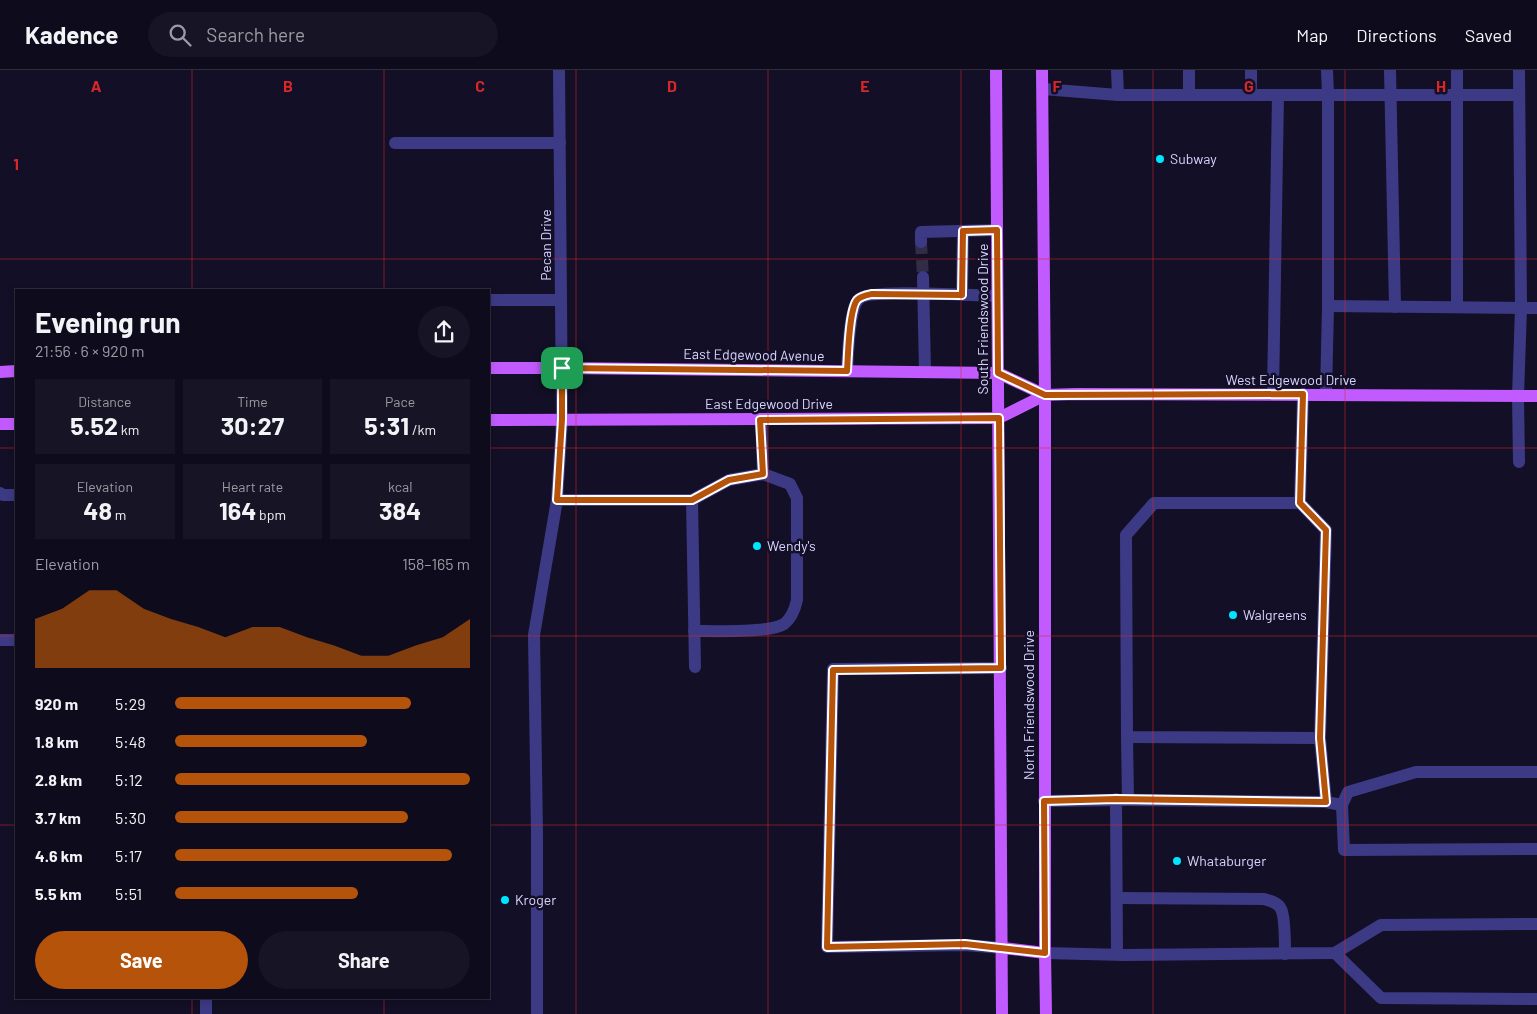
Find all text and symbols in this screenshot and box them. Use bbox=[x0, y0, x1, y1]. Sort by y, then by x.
search box bbox=[148, 12, 498, 57]
text: Kadence bbox=[25, 20, 118, 49]
icon: search bbox=[166, 21, 194, 49]
text: Search here bbox=[206, 23, 305, 46]
text: Map bbox=[1296, 24, 1328, 46]
text: Directions bbox=[1356, 24, 1437, 46]
text: Saved bbox=[1465, 24, 1512, 46]
text: A bbox=[91, 76, 102, 95]
text: B bbox=[283, 76, 293, 95]
text: C bbox=[475, 76, 485, 95]
text: D bbox=[667, 76, 677, 95]
text: E bbox=[860, 76, 870, 95]
text: F bbox=[1053, 76, 1062, 95]
text: G bbox=[1244, 76, 1254, 95]
text: H bbox=[1436, 76, 1446, 95]
place label: Subway bbox=[1170, 150, 1217, 167]
marker: Subway bbox=[1154, 153, 1166, 165]
text: 1 bbox=[13, 154, 19, 173]
street label: Pecan Drive bbox=[537, 209, 554, 281]
street label: South Friendswood Drive bbox=[974, 244, 991, 394]
text: Evening run bbox=[35, 305, 181, 339]
button: share bbox=[418, 306, 470, 358]
text: 21:56 · 6 × 920 m bbox=[35, 341, 144, 360]
street label: East Edgewood Avenue bbox=[683, 345, 825, 364]
pin bbox=[541, 347, 583, 389]
icon: arrive bbox=[548, 354, 576, 382]
street label: West Edgewood Drive bbox=[1225, 371, 1357, 388]
text: Distance bbox=[78, 393, 132, 410]
text: Time bbox=[237, 393, 268, 410]
text: Pace bbox=[385, 393, 415, 410]
street label: East Edgewood Drive bbox=[705, 395, 833, 412]
text: 5.52 bbox=[70, 410, 118, 440]
text: 30:27 bbox=[221, 410, 284, 440]
text: 5:31 bbox=[364, 410, 409, 440]
text: km bbox=[118, 421, 139, 438]
text: /km bbox=[409, 421, 436, 438]
text: Elevation bbox=[77, 478, 133, 495]
text: Heart rate bbox=[222, 478, 283, 495]
text: kcal bbox=[388, 478, 412, 495]
text: 48 bbox=[83, 495, 112, 525]
text: 164 bbox=[219, 495, 256, 525]
text: 384 bbox=[379, 495, 421, 525]
text: m bbox=[112, 506, 126, 523]
text: bpm bbox=[256, 506, 286, 523]
place label: Wendy's bbox=[767, 537, 816, 554]
marker: Wendy's bbox=[751, 540, 763, 552]
text: Elevation bbox=[35, 554, 99, 573]
text: 158–165 m bbox=[402, 554, 470, 573]
place label: Walgreens bbox=[1243, 606, 1307, 623]
marker: Walgreens bbox=[1227, 609, 1239, 621]
street label: North Friendswood Drive bbox=[1020, 630, 1037, 780]
text: 920 m bbox=[35, 694, 78, 713]
text: 5:29 bbox=[115, 694, 146, 713]
text: 1.8 km bbox=[35, 732, 79, 751]
text: 5:48 bbox=[115, 732, 146, 751]
text: 2.8 km bbox=[35, 770, 82, 789]
text: 5:12 bbox=[115, 770, 143, 789]
text: 3.7 km bbox=[35, 808, 81, 827]
text: 5:30 bbox=[115, 808, 146, 827]
text: 4.6 km bbox=[35, 846, 83, 865]
text: 5:17 bbox=[115, 846, 142, 865]
place label: Whataburger bbox=[1187, 852, 1266, 869]
marker: Whataburger bbox=[1171, 855, 1183, 867]
text: 5.5 km bbox=[35, 884, 82, 903]
text: 5:51 bbox=[115, 884, 142, 903]
place label: Kroger bbox=[515, 891, 556, 908]
marker: Kroger bbox=[499, 894, 511, 906]
button: Save bbox=[35, 931, 248, 989]
button: Share bbox=[258, 931, 470, 989]

